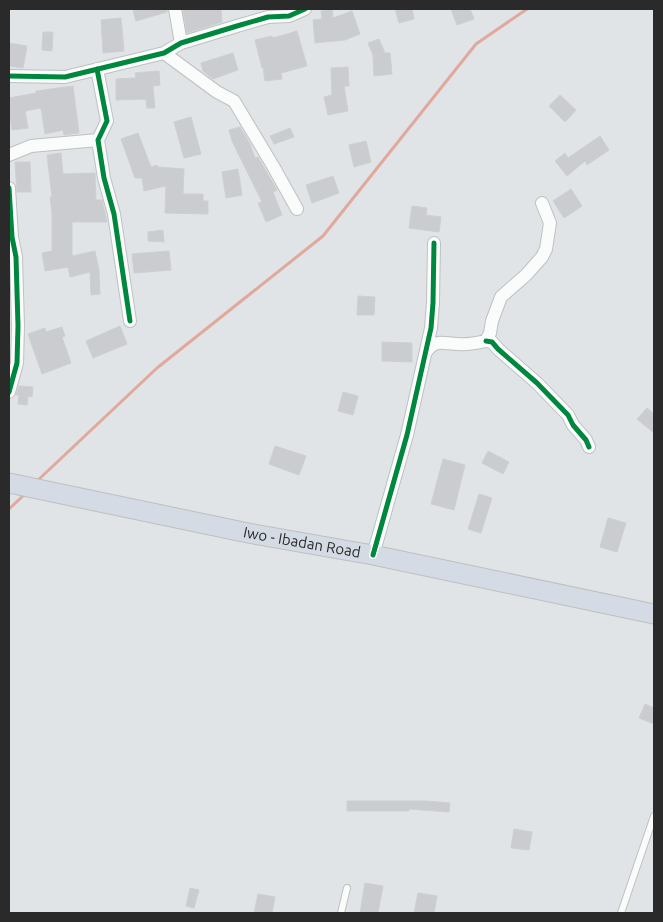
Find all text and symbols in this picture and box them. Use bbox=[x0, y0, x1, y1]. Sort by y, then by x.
street label: Iwo - Ibadan Road bbox=[242, 523, 362, 561]

